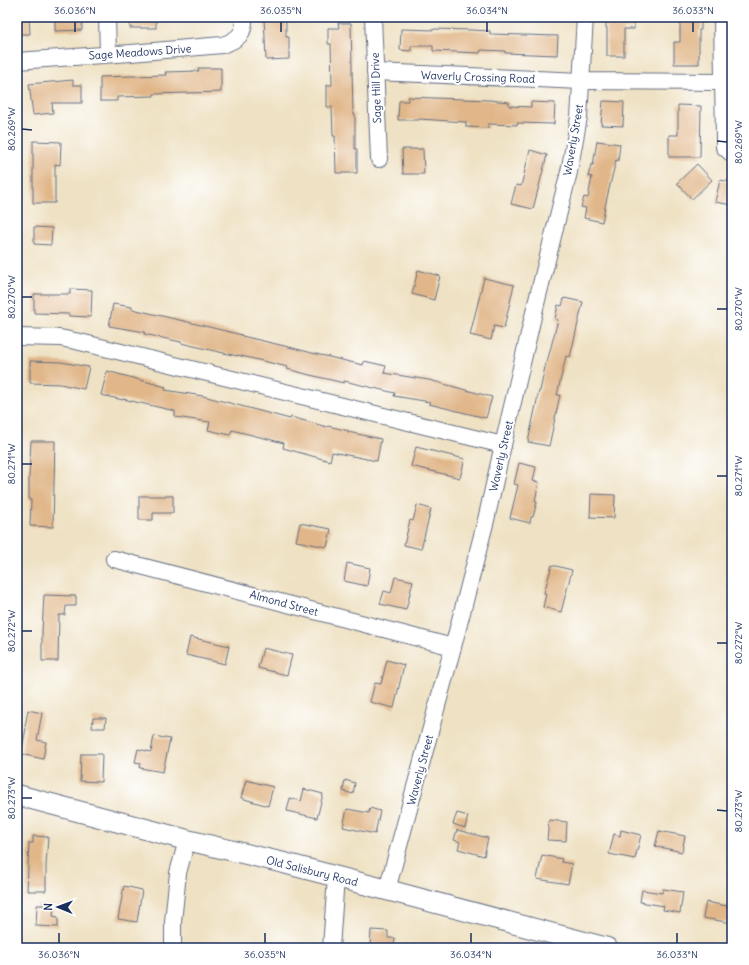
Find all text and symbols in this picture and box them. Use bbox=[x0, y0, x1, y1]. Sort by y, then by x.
text: 36.036°N bbox=[54, 4, 96, 17]
text: 36.035°N bbox=[260, 4, 302, 17]
text: 36.034°N bbox=[466, 4, 508, 17]
text: 36.033°N bbox=[672, 4, 714, 17]
street label: Sage Meadows Drive bbox=[88, 41, 192, 63]
street label: Sage Hill Drive bbox=[368, 52, 384, 124]
street label: Waverly Crossing Road bbox=[421, 68, 536, 86]
street label: Waverly Street bbox=[560, 103, 586, 177]
text: 80.269°W bbox=[5, 107, 18, 151]
text: 80.269°W bbox=[732, 120, 745, 164]
text: 80.270°W bbox=[5, 275, 18, 319]
text: 80.270°W bbox=[732, 287, 745, 331]
street label: Waverly Street bbox=[486, 419, 516, 493]
text: 80.271°W bbox=[5, 443, 18, 485]
text: 80.271°W bbox=[732, 455, 745, 497]
street label: Almond Street bbox=[248, 587, 320, 619]
text: 80.272°W bbox=[5, 610, 18, 652]
text: 80.272°W bbox=[732, 622, 745, 664]
street label: Waverly Street bbox=[404, 733, 436, 807]
text: 80.273°W bbox=[5, 777, 18, 819]
text: 80.273°W bbox=[732, 790, 745, 832]
street label: Old Salisbury Road bbox=[265, 853, 360, 889]
north arrow bbox=[38, 887, 78, 927]
text: N bbox=[41, 903, 55, 911]
text: 36.036°N bbox=[38, 948, 80, 961]
text: 36.035°N bbox=[244, 948, 286, 961]
text: 36.034°N bbox=[450, 948, 492, 961]
text: 36.033°N bbox=[656, 948, 698, 961]

